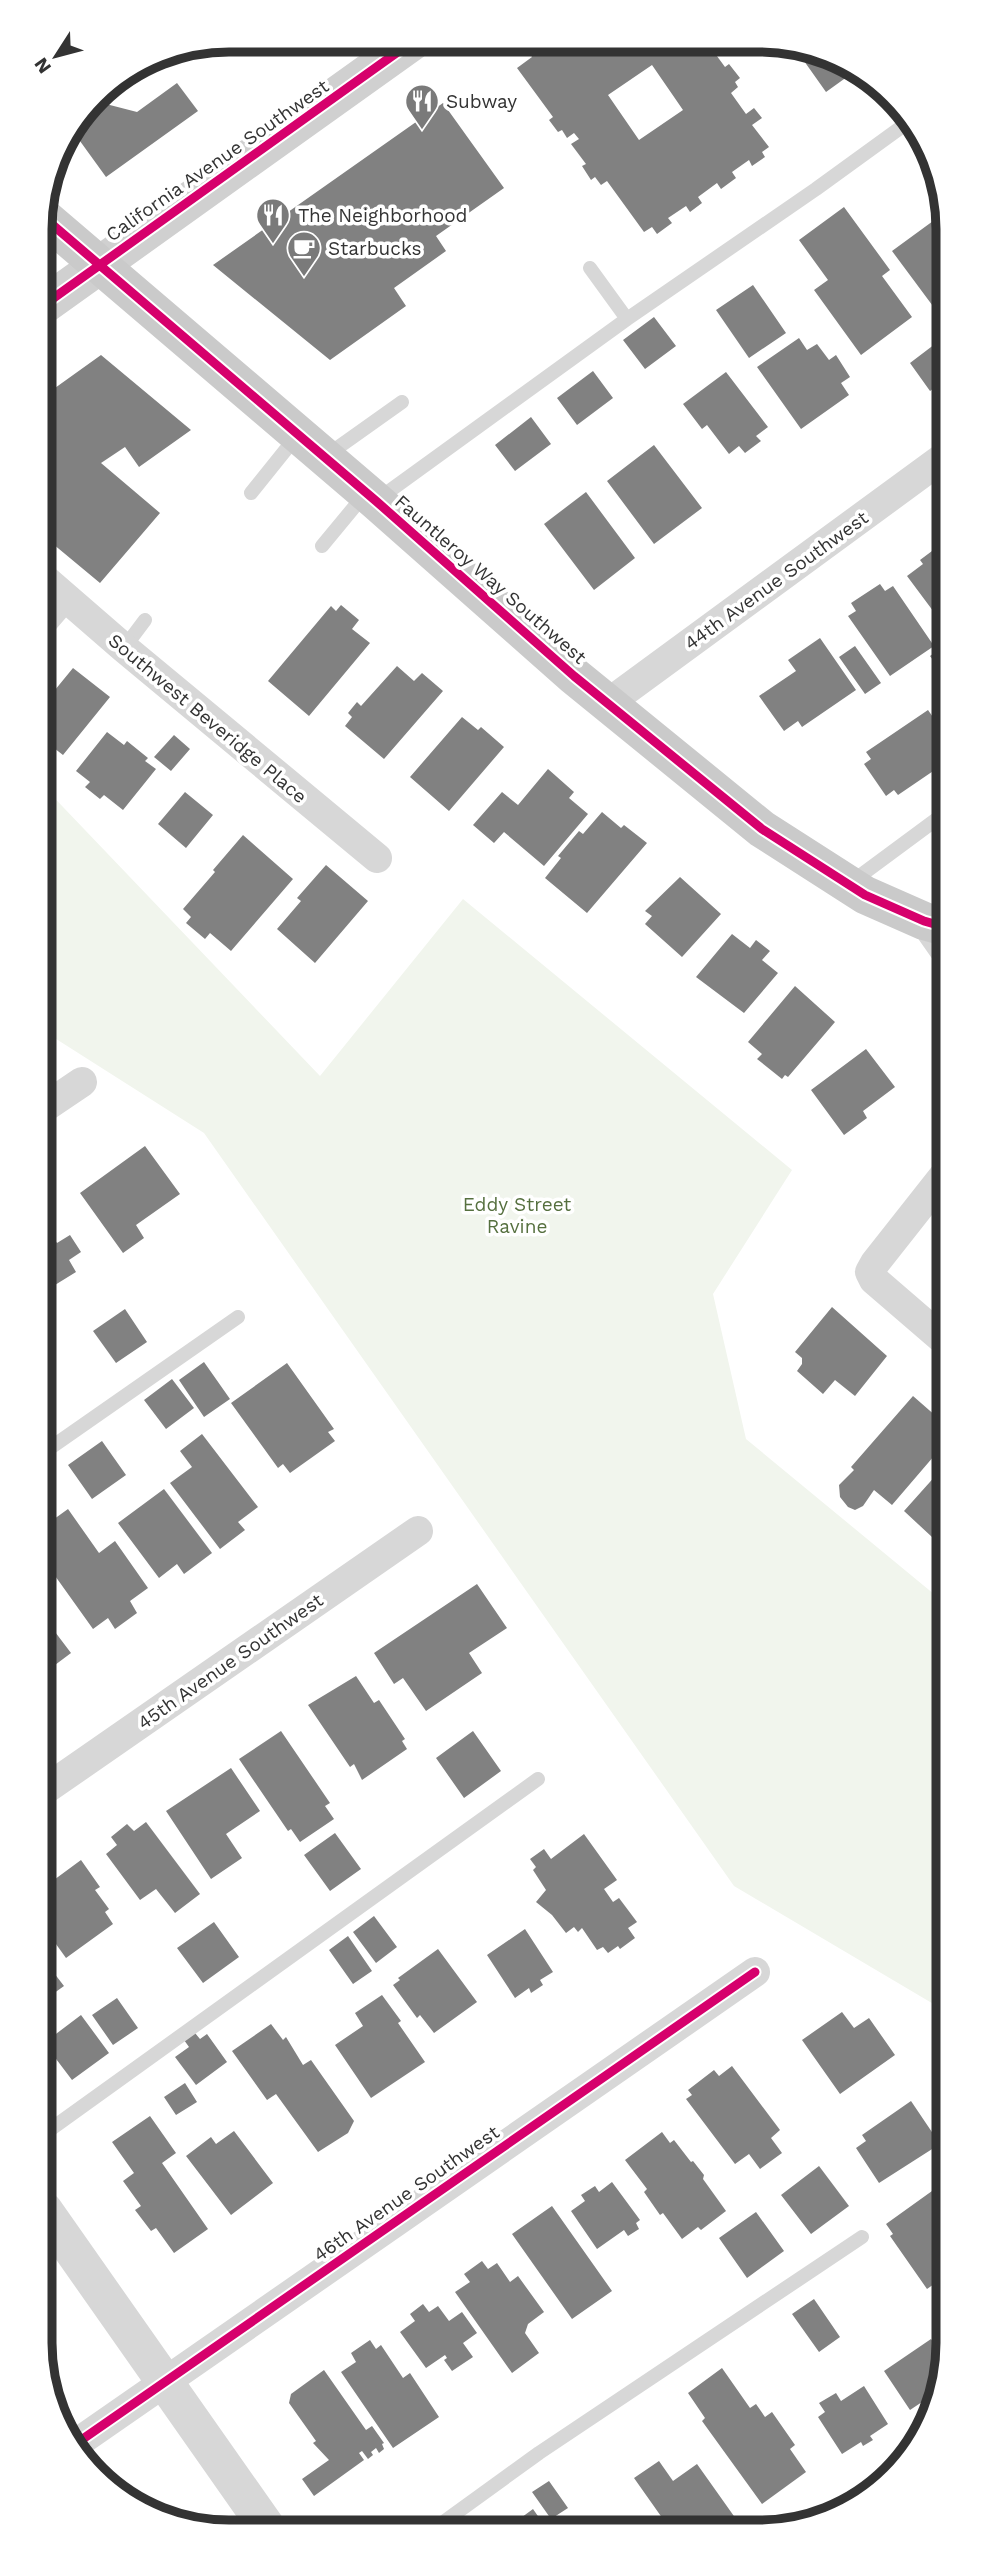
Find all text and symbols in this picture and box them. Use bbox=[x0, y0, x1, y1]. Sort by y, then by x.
north arrow bbox=[21, 21, 91, 91]
text: N bbox=[29, 53, 56, 78]
street label: California Avenue Southwest bbox=[101, 74, 333, 246]
restaurant icon: Subway bbox=[403, 82, 441, 131]
place label: Subway bbox=[446, 90, 517, 113]
restaurant icon: The Neighborhood bbox=[254, 196, 292, 245]
place label: The Neighborhood bbox=[298, 204, 468, 227]
cafe icon: Starbucks bbox=[285, 229, 323, 278]
place label: Starbucks bbox=[328, 237, 422, 260]
street label: Fauntleroy Way Southwest bbox=[390, 490, 591, 669]
street label: 44th Avenue Southwest bbox=[680, 506, 873, 655]
street label: Southwest Beveridge Place bbox=[104, 629, 312, 808]
park label: Eddy Street Ravine bbox=[463, 1193, 571, 1238]
street label: 45th Avenue Southwest bbox=[133, 1589, 328, 1734]
street label: 46th Avenue Southwest bbox=[309, 2120, 504, 2266]

